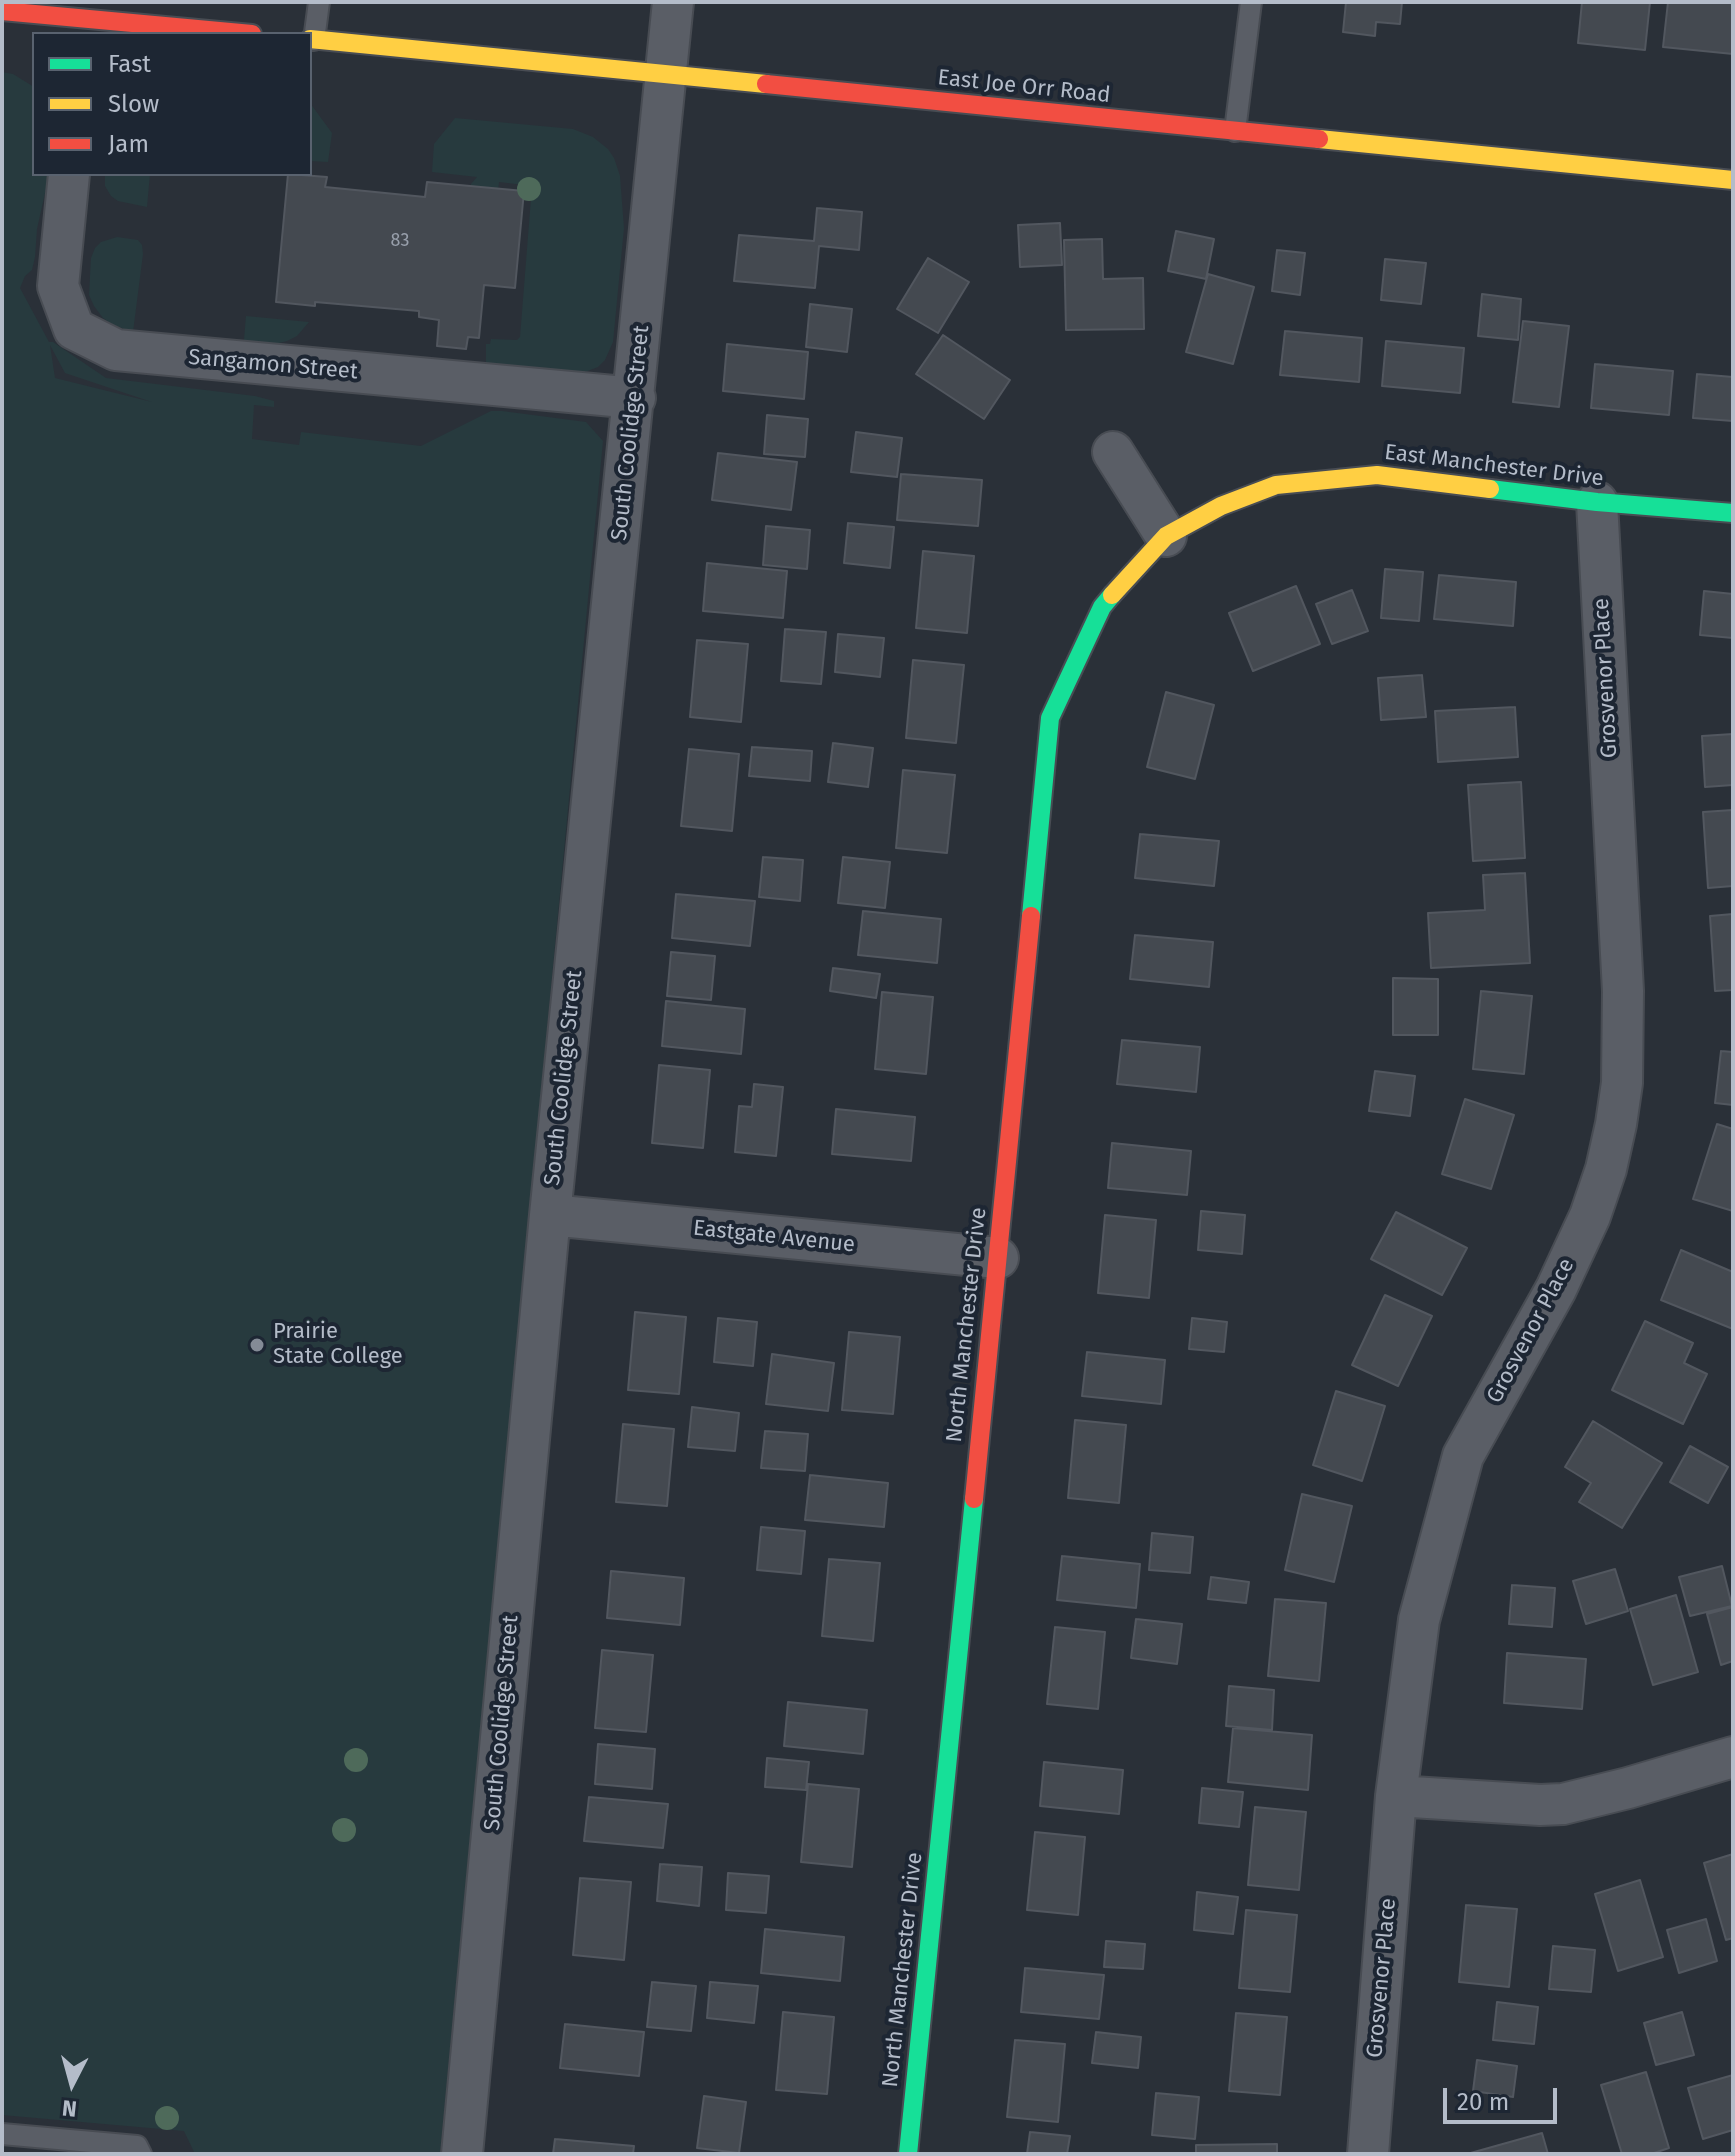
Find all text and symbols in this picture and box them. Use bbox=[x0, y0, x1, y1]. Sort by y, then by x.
legend bbox=[32, 32, 312, 176]
text: Fast bbox=[108, 50, 151, 78]
street label: East Joe Orr Road bbox=[936, 65, 1112, 109]
text: Slow bbox=[108, 90, 159, 118]
text: Jam bbox=[108, 130, 149, 158]
house number: 83 bbox=[391, 230, 409, 252]
street label: South Coolidge Street bbox=[607, 324, 655, 542]
street label: Sangamon Street bbox=[187, 344, 359, 386]
street label: East Manchester Drive bbox=[1383, 439, 1605, 493]
street label: Grosvenor Place bbox=[1589, 597, 1623, 759]
street label: South Coolidge Street bbox=[540, 969, 588, 1187]
street label: North Manchester Drive bbox=[942, 1206, 992, 1444]
street label: Eastgate Avenue bbox=[692, 1215, 856, 1259]
street label: Grosvenor Place bbox=[1482, 1254, 1580, 1408]
place label: Prairie State College bbox=[273, 1319, 403, 1370]
marker: Prairie State College bbox=[248, 1336, 266, 1354]
street label: South Coolidge Street bbox=[479, 1614, 525, 1832]
street label: North Manchester Drive bbox=[878, 1851, 928, 2089]
street label: Grosvenor Place bbox=[1362, 1897, 1402, 2059]
north arrow bbox=[32, 2044, 112, 2124]
scale bar bbox=[1447, 2072, 1561, 2122]
text: 20 m bbox=[1457, 2088, 1509, 2116]
text: N bbox=[61, 2094, 78, 2123]

